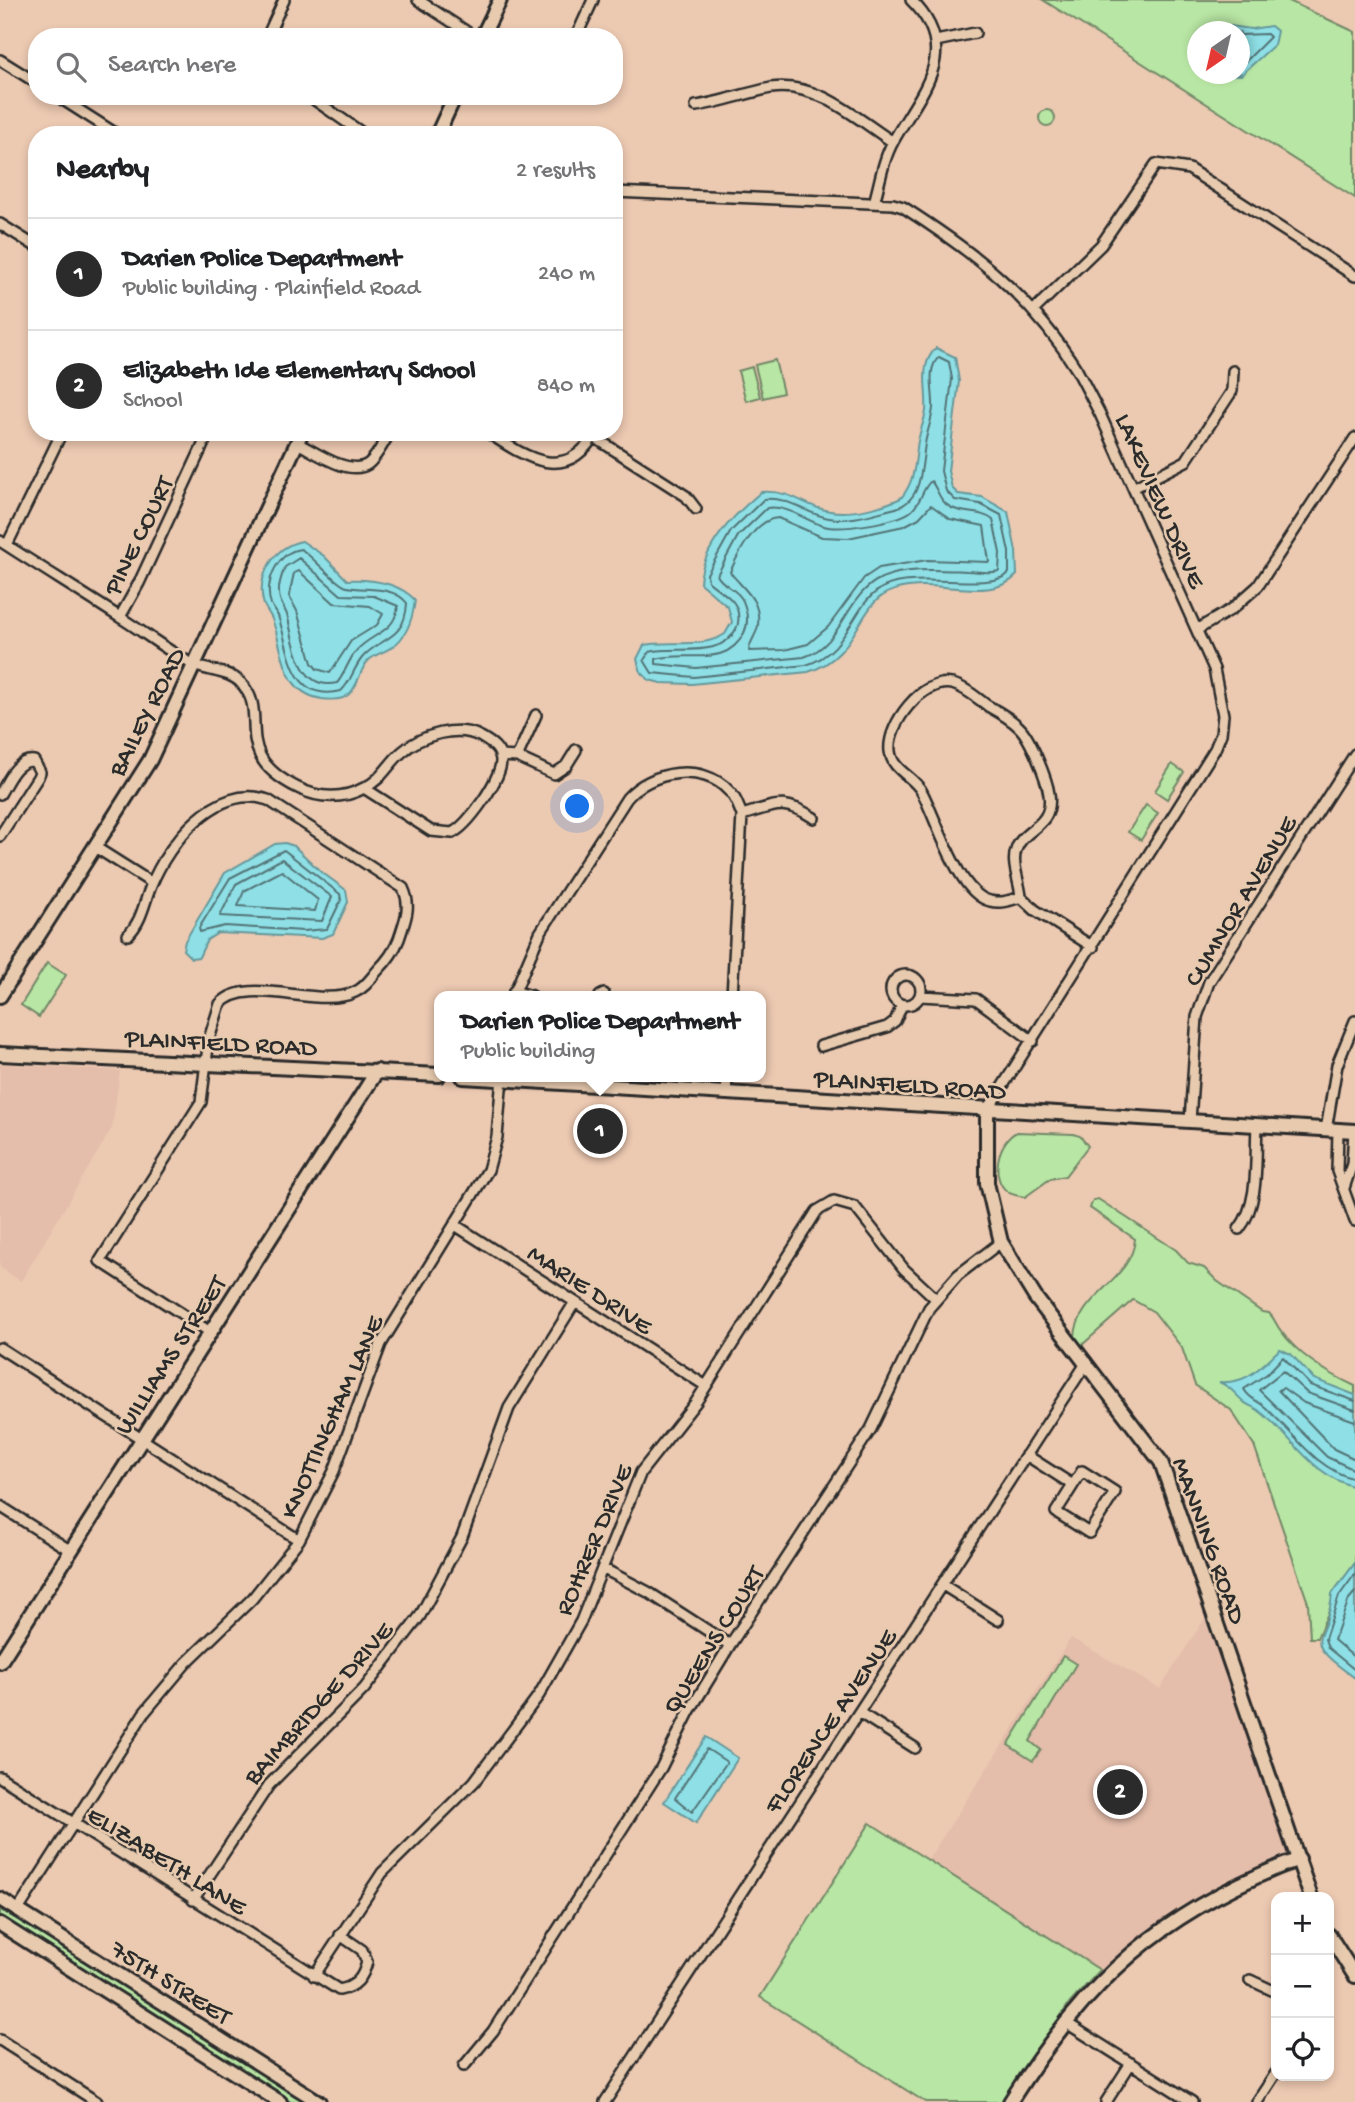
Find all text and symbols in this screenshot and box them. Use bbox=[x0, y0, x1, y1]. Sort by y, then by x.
north arrow bbox=[1187, 21, 1250, 84]
search box bbox=[28, 28, 623, 105]
icon: search bbox=[52, 48, 90, 86]
text: Search here bbox=[108, 51, 236, 82]
text: Nearby bbox=[56, 154, 149, 189]
text: 2 results bbox=[516, 158, 595, 185]
text: Darien Police Department bbox=[123, 245, 401, 276]
text: 1 bbox=[74, 261, 84, 288]
text: 240 m bbox=[538, 261, 595, 288]
text: Public building · Plainfield Road bbox=[123, 276, 420, 303]
text: Elizabeth Ide Elementary School bbox=[123, 357, 476, 388]
text: 2 bbox=[73, 373, 85, 400]
text: 840 m bbox=[537, 373, 595, 400]
text: School bbox=[123, 388, 183, 415]
street label: LAKEVIEW DRIVE bbox=[1105, 410, 1211, 595]
street label: PINE COURT bbox=[99, 472, 184, 602]
street label: BAILEY ROAD bbox=[103, 643, 195, 784]
your location bbox=[560, 789, 594, 823]
street label: CUMNOR AVENUE bbox=[1180, 811, 1306, 993]
popup bbox=[434, 991, 766, 1082]
text: Darien Police Department bbox=[461, 1008, 739, 1039]
street label: PLAINFIELD ROAD bbox=[123, 1025, 318, 1066]
text: Public building bbox=[461, 1039, 595, 1066]
street label: PLAINFIELD ROAD bbox=[812, 1065, 1007, 1110]
pin: 1 bbox=[577, 1105, 623, 1157]
street label: MARIE DRIVE bbox=[520, 1240, 658, 1344]
street label: WILLIAMS STREET bbox=[110, 1270, 236, 1442]
street label: KNOTTINGHAM LANE bbox=[275, 1311, 393, 1524]
street label: MANNING ROAD bbox=[1162, 1454, 1251, 1629]
street label: ROHRER DRIVE bbox=[550, 1460, 642, 1621]
street label: QUEENS COURT bbox=[658, 1561, 774, 1721]
street label: BAIMBRIDGE DRIVE bbox=[238, 1616, 402, 1794]
street label: FLORENCE AVENUE bbox=[759, 1624, 906, 1822]
pin: 2 bbox=[1097, 1766, 1143, 1818]
street label: ELIZABETH LANE bbox=[80, 1801, 252, 1925]
map controls bbox=[1271, 1892, 1334, 2081]
button: + bbox=[1271, 1892, 1334, 1955]
street label: 75TH STREET bbox=[103, 1935, 236, 2035]
button: − bbox=[1271, 1955, 1334, 2018]
button: locate bbox=[1271, 2018, 1334, 2081]

